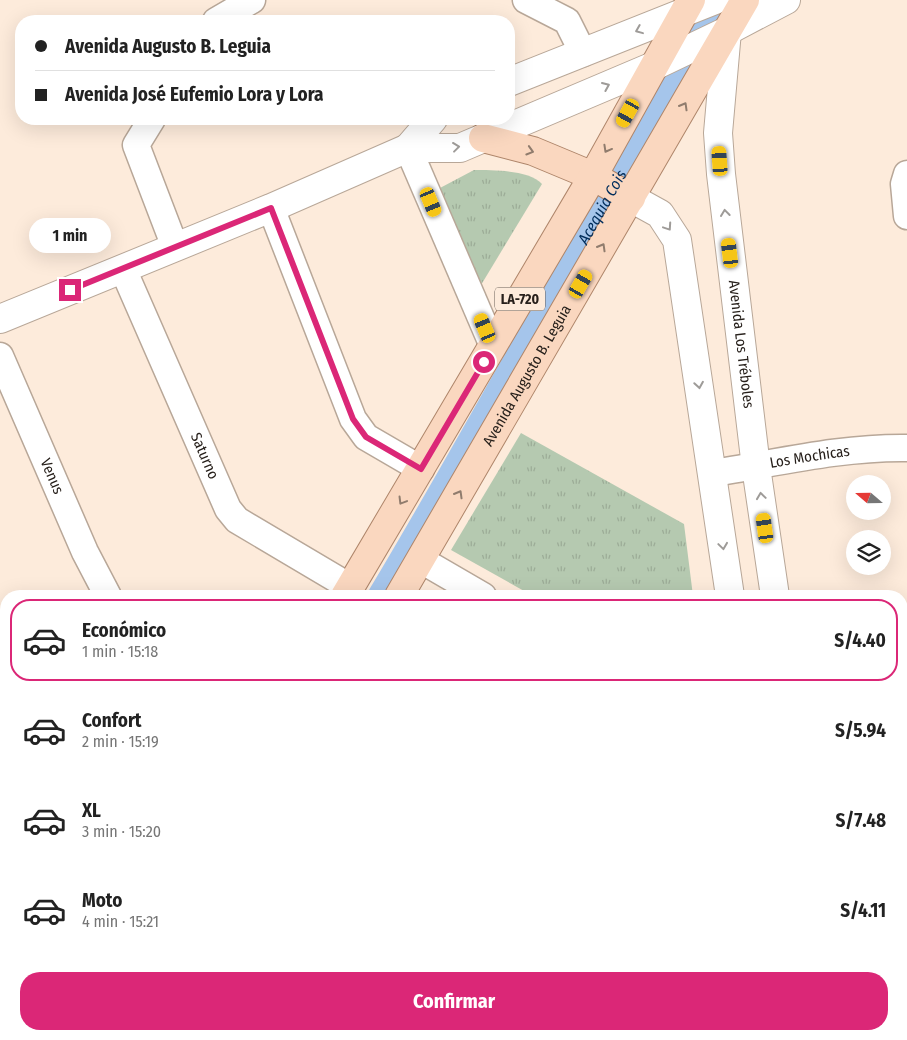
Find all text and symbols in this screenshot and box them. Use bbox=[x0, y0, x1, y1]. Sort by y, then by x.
one-way arrow bbox=[635, 24, 644, 34]
text: Avenida Augusto B. Leguia bbox=[65, 35, 271, 58]
one-way arrow bbox=[601, 81, 610, 92]
text: Avenida José Eufemio Lora y Lora bbox=[65, 83, 324, 106]
car bbox=[614, 96, 641, 130]
one-way arrow bbox=[677, 103, 687, 112]
one-way arrow bbox=[453, 142, 461, 153]
one-way arrow bbox=[604, 144, 614, 153]
one-way arrow bbox=[526, 145, 534, 155]
car bbox=[711, 146, 728, 176]
water label: Acequia Cois bbox=[573, 166, 631, 248]
car bbox=[418, 185, 443, 219]
one-way arrow bbox=[720, 209, 731, 217]
callout: 1 min bbox=[29, 218, 111, 252]
one-way arrow bbox=[662, 222, 671, 231]
text: 1 min bbox=[53, 226, 87, 245]
car bbox=[720, 237, 739, 269]
one-way arrow bbox=[596, 244, 606, 253]
car bbox=[567, 267, 594, 301]
route end bbox=[59, 279, 81, 301]
street label: Avenida Los Tréboles bbox=[725, 279, 758, 409]
road number: LA-720 bbox=[495, 288, 545, 310]
street label: Avenida Augusto B. Leguia bbox=[479, 302, 575, 449]
car bbox=[472, 311, 497, 345]
route start bbox=[473, 351, 495, 373]
one-way arrow bbox=[694, 381, 704, 390]
street label: Saturno bbox=[187, 430, 223, 482]
street label: Los Mochicas bbox=[768, 442, 851, 472]
street label: Venus bbox=[37, 456, 68, 497]
north arrow bbox=[846, 475, 891, 520]
map controls bbox=[846, 475, 891, 575]
one-way arrow bbox=[453, 490, 463, 499]
one-way arrow bbox=[756, 492, 766, 500]
one-way arrow bbox=[399, 496, 409, 505]
car bbox=[755, 512, 774, 544]
button: layers bbox=[846, 530, 891, 575]
one-way arrow bbox=[717, 543, 728, 551]
icon: car bbox=[22, 618, 67, 663]
text: Económico bbox=[82, 619, 166, 642]
text: S/4.40 bbox=[834, 629, 886, 652]
text: 1 min · 15:18 bbox=[82, 642, 158, 661]
icon: car bbox=[22, 708, 67, 753]
text: Confort bbox=[82, 709, 142, 732]
text: S/5.94 bbox=[835, 719, 886, 742]
text: 2 min · 15:19 bbox=[82, 732, 159, 751]
icon: car bbox=[22, 798, 67, 843]
text: XL bbox=[82, 799, 101, 822]
text: S/7.48 bbox=[835, 809, 886, 832]
text: 3 min · 15:20 bbox=[82, 822, 161, 841]
icon: car bbox=[22, 888, 67, 933]
text: Moto bbox=[82, 889, 122, 912]
text: S/4.11 bbox=[840, 899, 886, 922]
text: 4 min · 15:21 bbox=[82, 912, 159, 931]
button: Confirmar bbox=[20, 972, 888, 1030]

